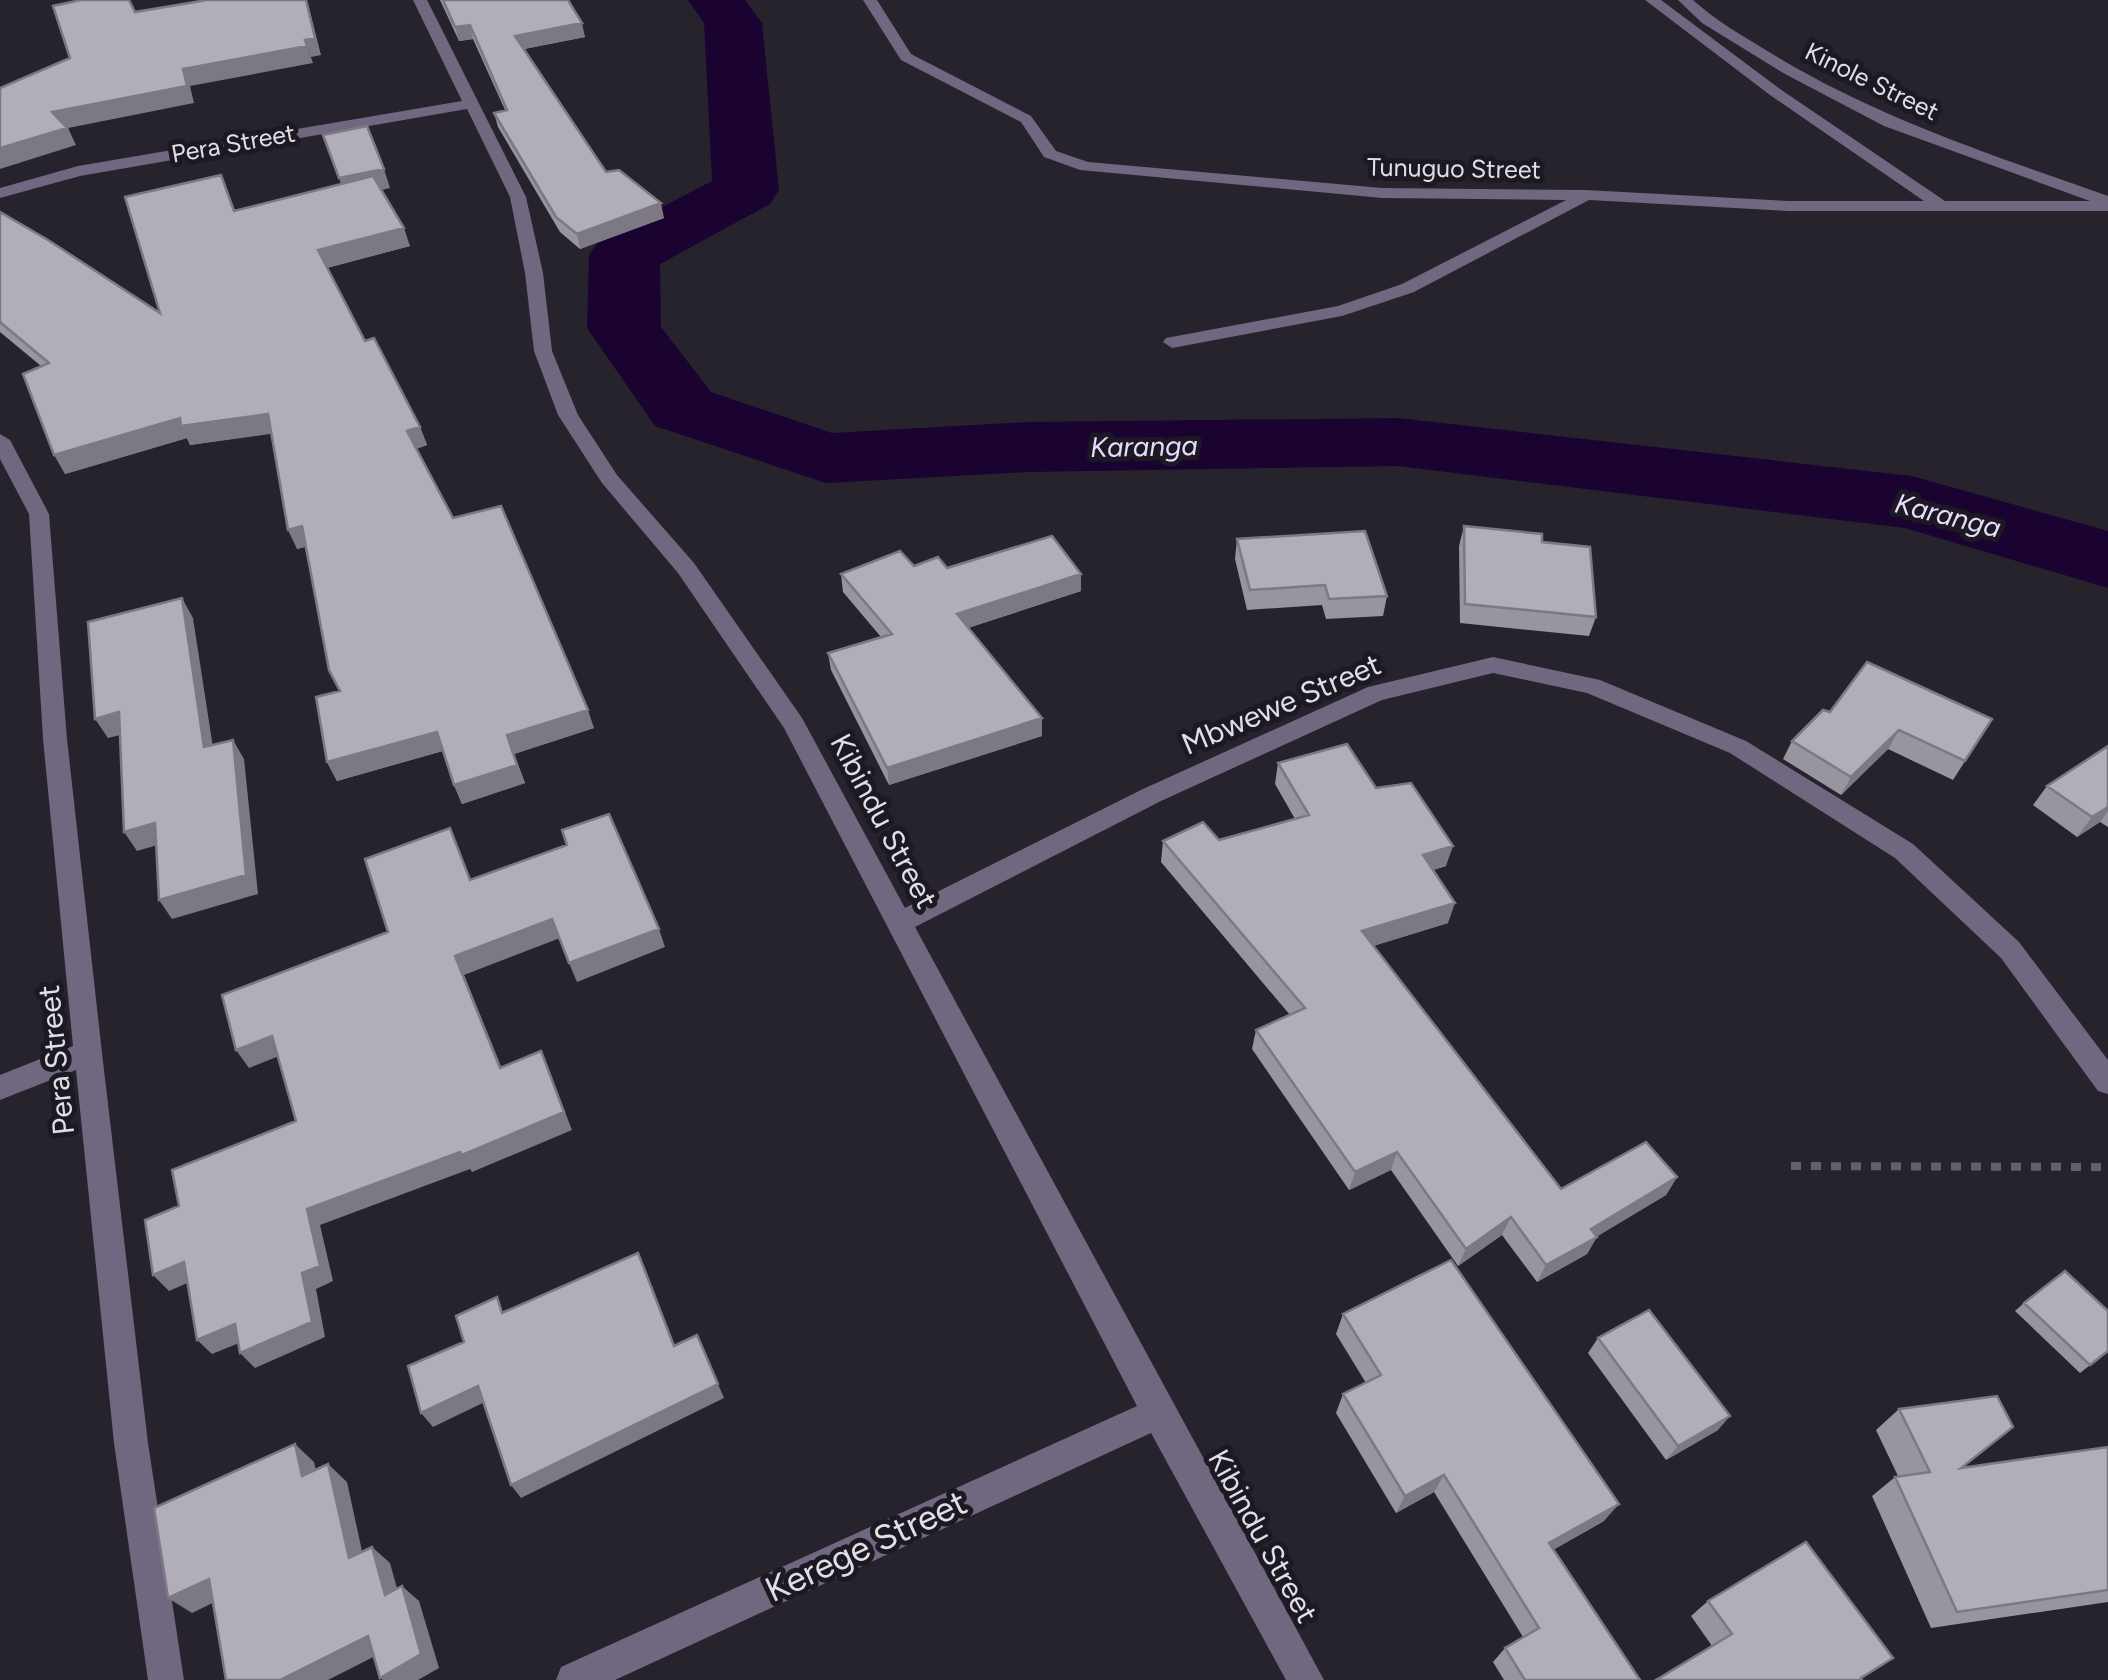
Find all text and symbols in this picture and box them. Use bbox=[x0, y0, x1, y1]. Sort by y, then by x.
street label: Kinole Street bbox=[1800, 36, 1944, 126]
street label: Pera Street bbox=[169, 117, 297, 169]
street label: Tunuguo Street bbox=[1367, 151, 1541, 185]
water label: Karanga bbox=[1090, 428, 1198, 464]
water label: Karanga bbox=[1892, 485, 2004, 545]
street label: Mbwewe Street bbox=[1176, 645, 1386, 763]
street label: Kibindu Street bbox=[823, 727, 945, 915]
street label: Pera Street bbox=[30, 983, 82, 1137]
street label: Kibindu Street bbox=[1200, 1443, 1326, 1629]
street label: Kerege Street bbox=[759, 1481, 973, 1611]

